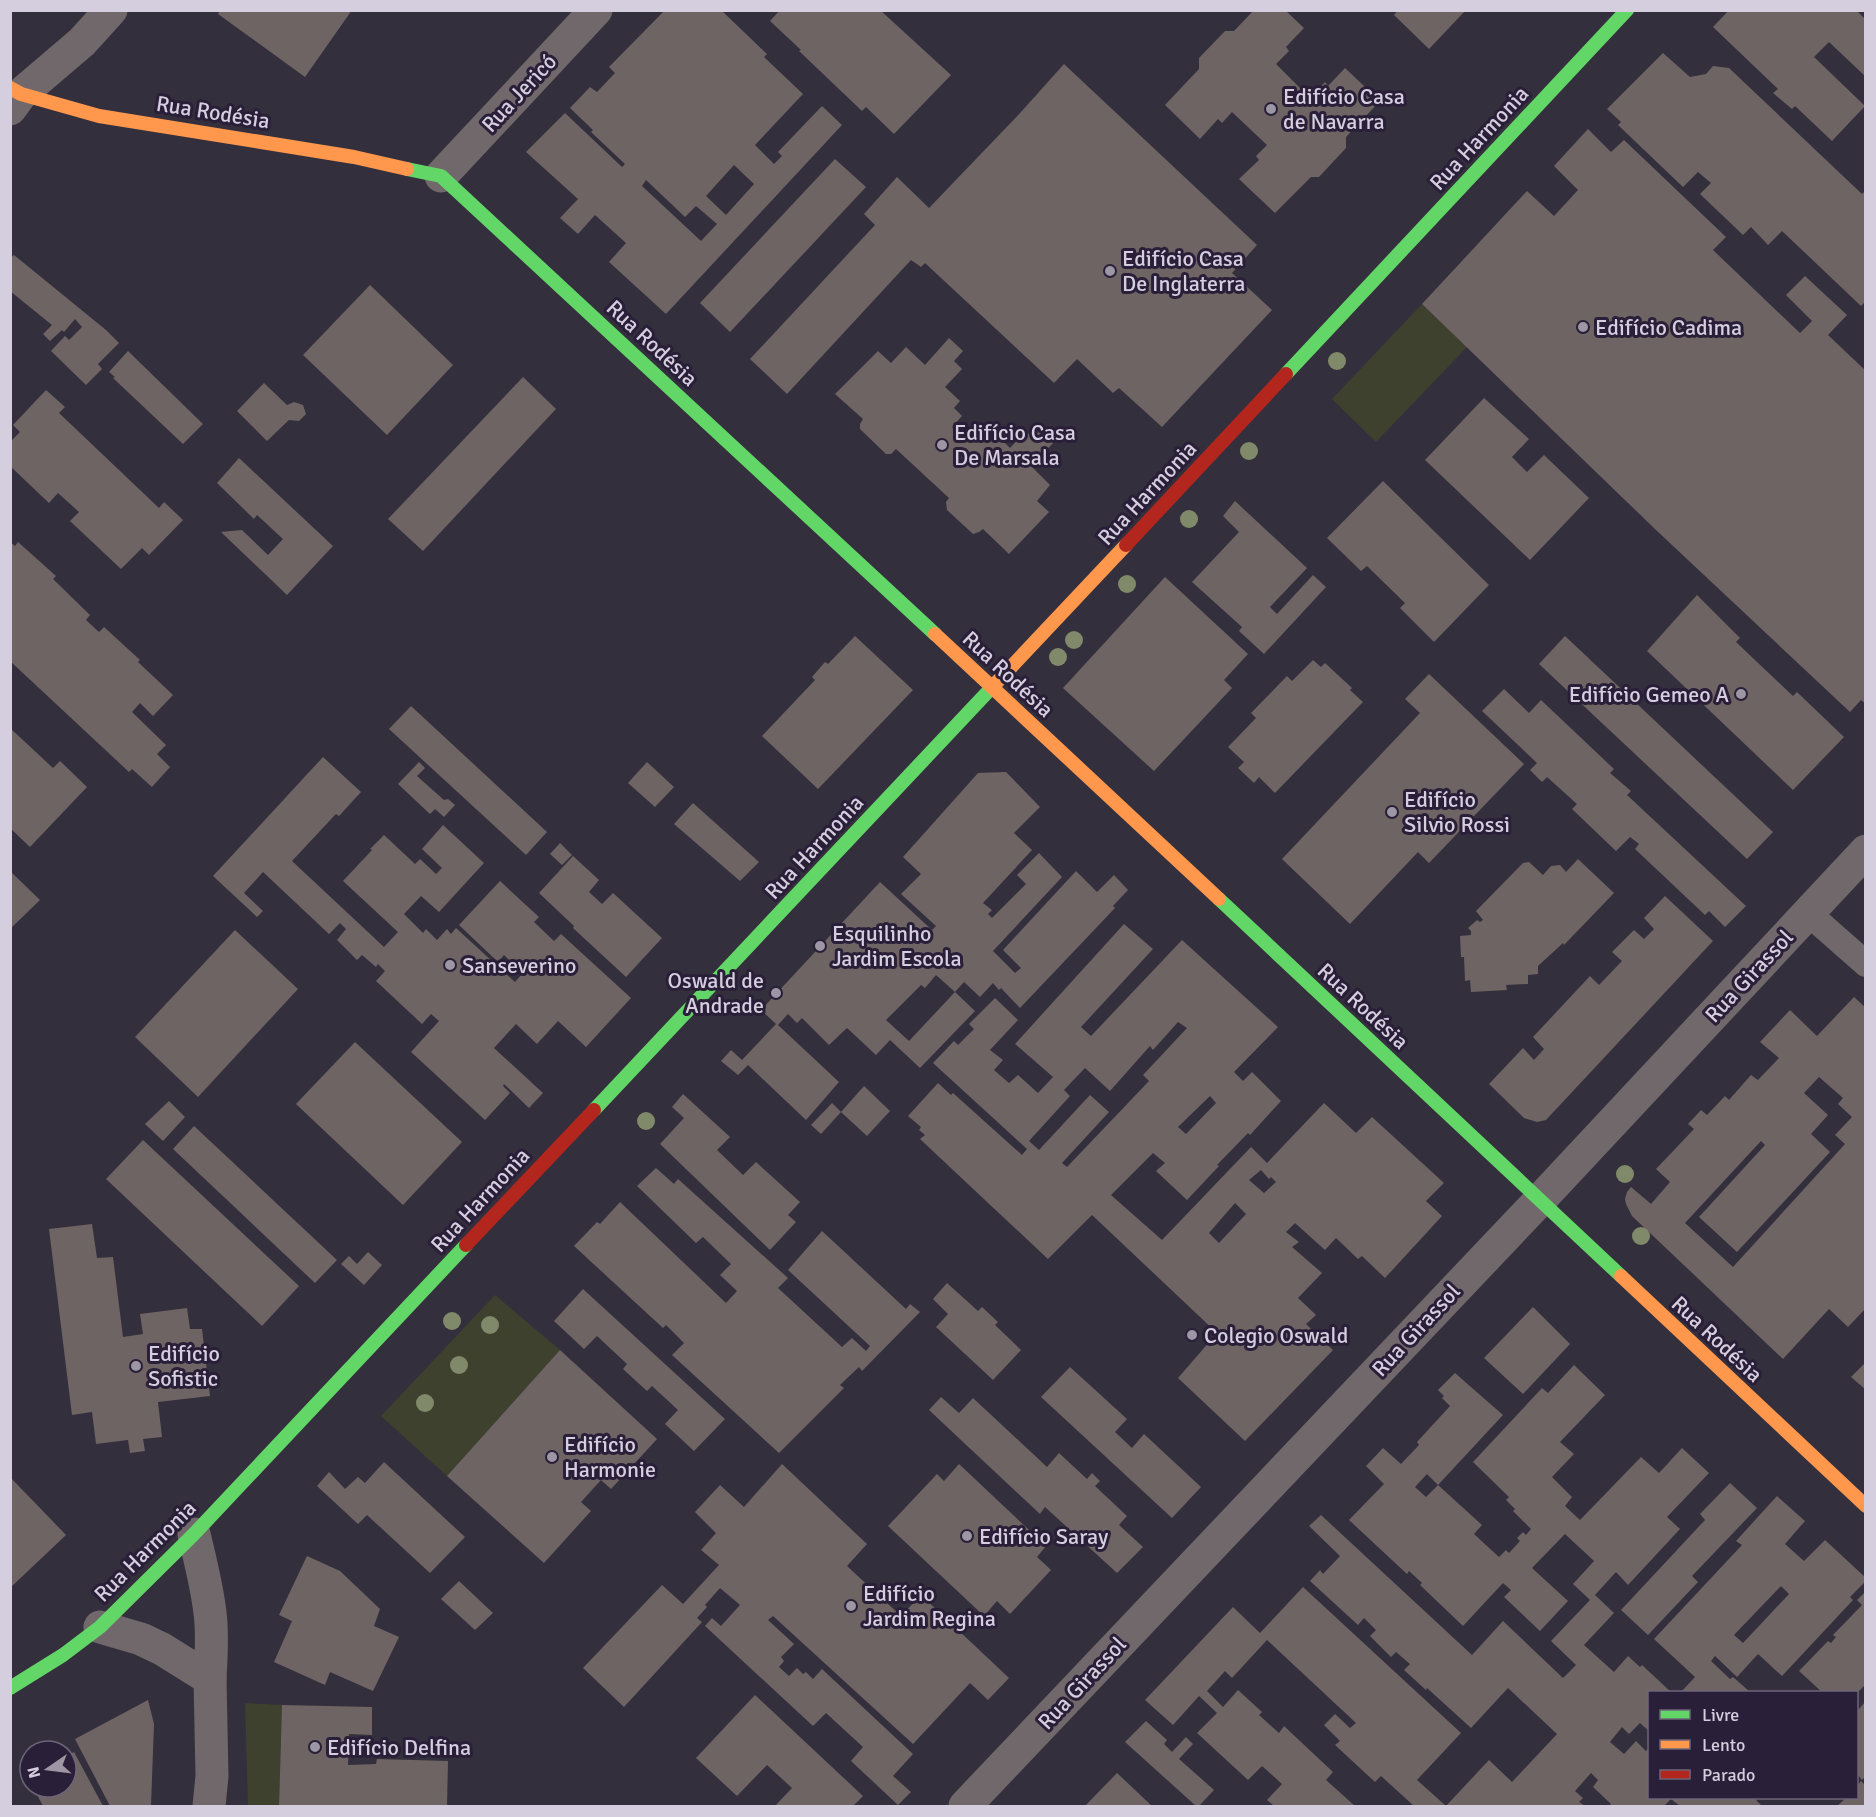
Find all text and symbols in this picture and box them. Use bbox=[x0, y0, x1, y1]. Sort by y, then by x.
street label: Rua Jericó bbox=[476, 48, 562, 138]
street label: Rua Harmonia bbox=[1424, 80, 1534, 196]
place label: Edifício Casa de Navarra bbox=[1283, 83, 1405, 135]
street label: Rua Rodésia bbox=[154, 90, 272, 134]
marker: Edifício Casa de Navarra bbox=[1264, 102, 1278, 116]
place label: Edifício Casa De Inglaterra bbox=[1122, 245, 1245, 297]
marker: Edifício Casa De Inglaterra bbox=[1103, 264, 1117, 278]
street label: Rua Rodésia bbox=[601, 294, 703, 392]
place label: Edifício Cadima bbox=[1595, 314, 1742, 341]
marker: Edifício Cadima bbox=[1576, 320, 1590, 334]
place label: Edifício Casa De Marsala bbox=[954, 419, 1076, 471]
street label: Rua Harmonia bbox=[1092, 435, 1202, 551]
marker: Edifício Casa De Marsala bbox=[935, 438, 949, 452]
street label: Rua Rodésia bbox=[957, 625, 1059, 723]
place label: Edifício Gemeo A bbox=[1569, 681, 1730, 708]
marker: Edifício Gemeo A bbox=[1734, 687, 1748, 701]
place label: Edifício Silvio Rossi bbox=[1404, 786, 1510, 838]
street label: Rua Harmonia bbox=[759, 789, 869, 905]
marker: Edifício Silvio Rossi bbox=[1385, 805, 1399, 819]
place label: Esquilinho Jardim Escola bbox=[832, 920, 962, 972]
street label: Rua Girassol bbox=[1699, 924, 1799, 1028]
marker: Esquilinho Jardim Escola bbox=[813, 939, 827, 953]
place label: Sanseverino bbox=[462, 952, 576, 979]
street label: Rua Rodésia bbox=[1312, 957, 1414, 1055]
marker: Sanseverino bbox=[443, 958, 457, 972]
place label: Oswald de Andrade bbox=[668, 967, 764, 1019]
marker: Oswald de Andrade bbox=[769, 986, 783, 1000]
street label: Rua Harmonia bbox=[425, 1142, 535, 1258]
street label: Rua Girassol bbox=[1366, 1278, 1466, 1382]
street label: Rua Rodésia bbox=[1666, 1290, 1768, 1388]
place label: Colegio Oswald bbox=[1204, 1322, 1349, 1349]
marker: Colegio Oswald bbox=[1185, 1328, 1199, 1342]
place label: Edifício Sofistic bbox=[148, 1340, 220, 1392]
marker: Edifício Sofistic bbox=[129, 1359, 143, 1373]
place label: Edifício Harmonie bbox=[564, 1431, 656, 1483]
marker: Edifício Harmonie bbox=[545, 1450, 559, 1464]
street label: Rua Harmonia bbox=[88, 1494, 202, 1608]
place label: Edifício Saray bbox=[979, 1523, 1109, 1550]
marker: Edifício Saray bbox=[960, 1529, 974, 1543]
place label: Edifício Jardim Regina bbox=[863, 1580, 996, 1632]
marker: Edifício Jardim Regina bbox=[844, 1599, 858, 1613]
street label: Rua Girassol bbox=[1032, 1631, 1132, 1735]
legend bbox=[1648, 1691, 1858, 1799]
text: Livre bbox=[1702, 1704, 1739, 1726]
place label: Edifício Delfina bbox=[327, 1734, 471, 1761]
text: Lento bbox=[1702, 1734, 1745, 1756]
north arrow bbox=[18, 1739, 78, 1799]
marker: Edifício Delfina bbox=[308, 1740, 322, 1754]
text: Parado bbox=[1702, 1764, 1755, 1786]
text: N bbox=[23, 1765, 45, 1780]

